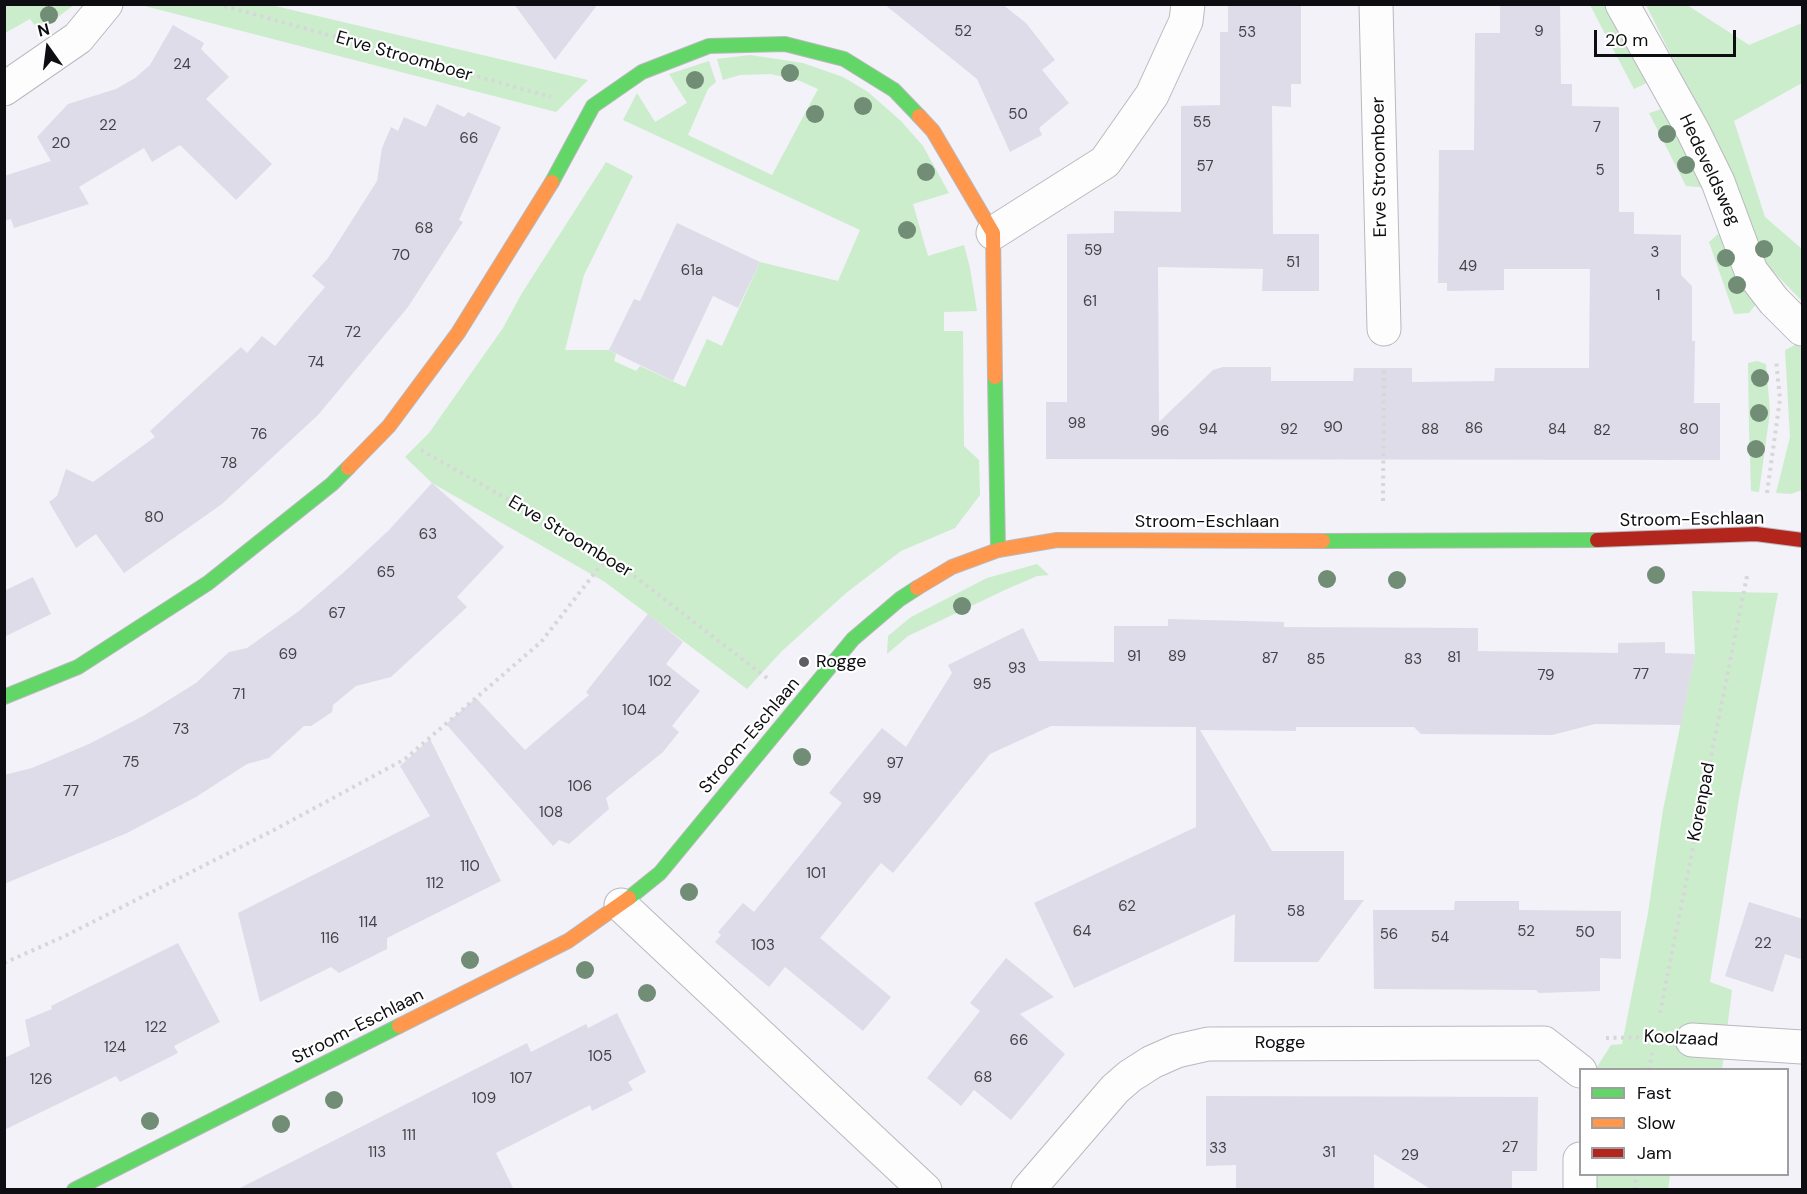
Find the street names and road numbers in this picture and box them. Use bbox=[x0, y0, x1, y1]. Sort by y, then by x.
street label: Erve Stroomboer bbox=[333, 27, 475, 87]
street label: Erve Stroomboer bbox=[1368, 96, 1392, 238]
street label: Hedeveldsweg bbox=[1674, 111, 1744, 229]
street label: Erve Stroomboer bbox=[504, 491, 636, 583]
street label: Stroom-Eschlaan bbox=[1619, 508, 1765, 532]
street label: Stroom-Eschlaan bbox=[1135, 511, 1279, 533]
street label: Stroom-Eschlaan bbox=[695, 674, 805, 798]
street label: Korenpad bbox=[1684, 761, 1720, 843]
street label: Stroom-Eschlaan bbox=[289, 985, 427, 1069]
street label: Koolzaad bbox=[1643, 1026, 1719, 1052]
street label: Rogge bbox=[1255, 1032, 1305, 1054]

